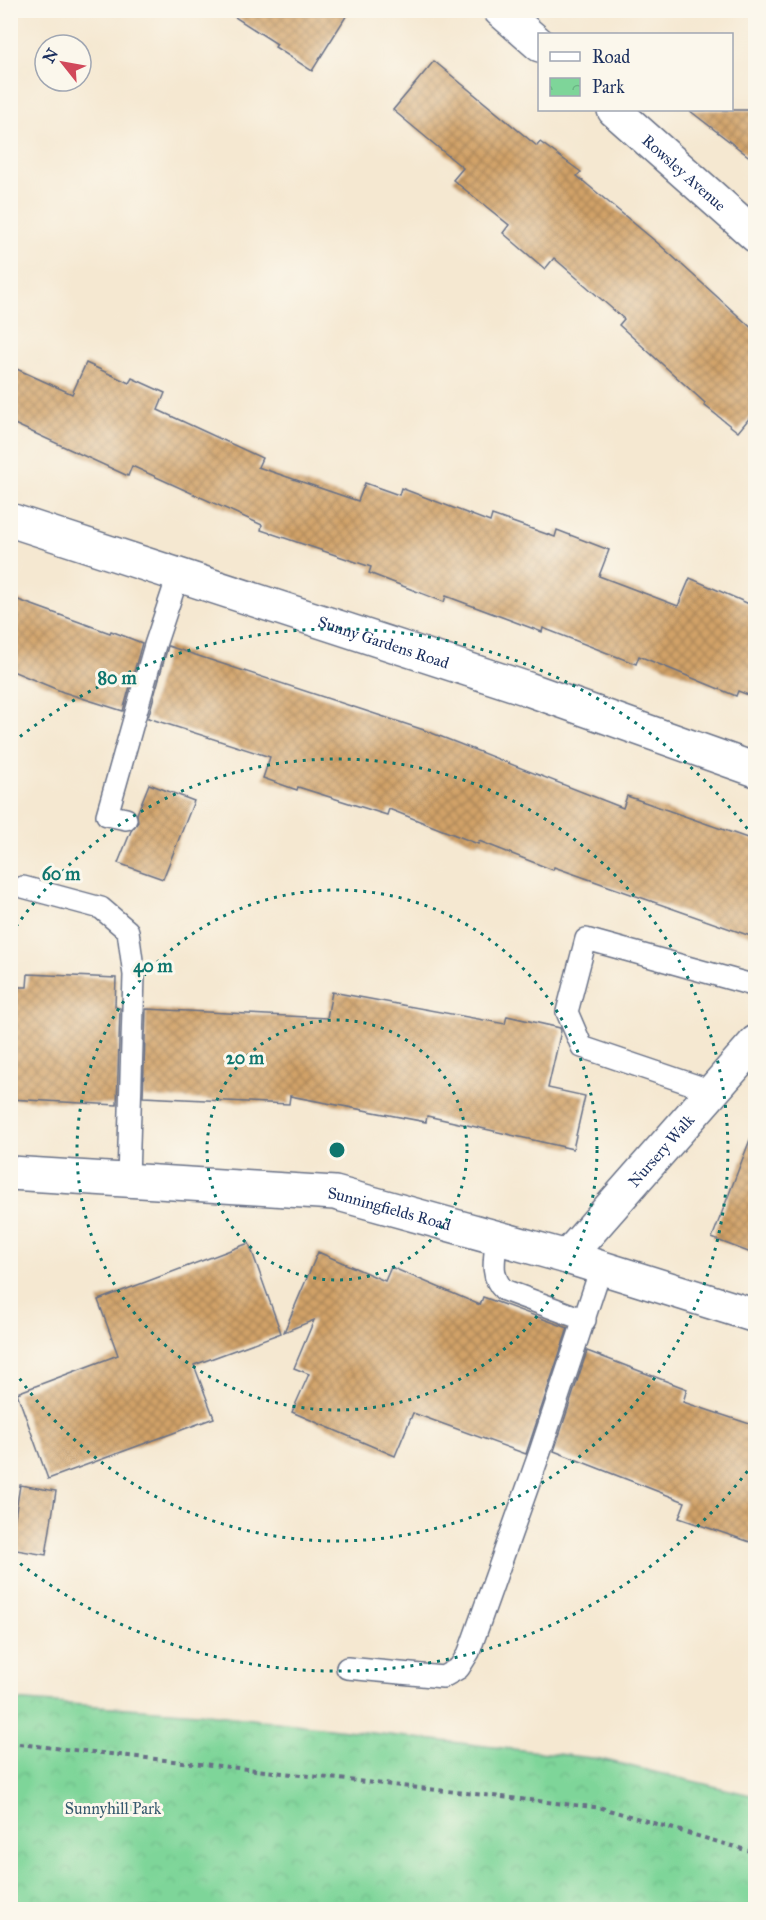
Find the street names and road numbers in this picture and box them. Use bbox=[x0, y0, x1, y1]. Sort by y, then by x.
street label: Rowsley Avenue bbox=[639, 130, 730, 215]
street label: Sunny Gardens Road bbox=[316, 612, 452, 672]
street label: Nursery Walk bbox=[624, 1110, 698, 1191]
street label: Sunningfields Road bbox=[327, 1183, 453, 1234]

